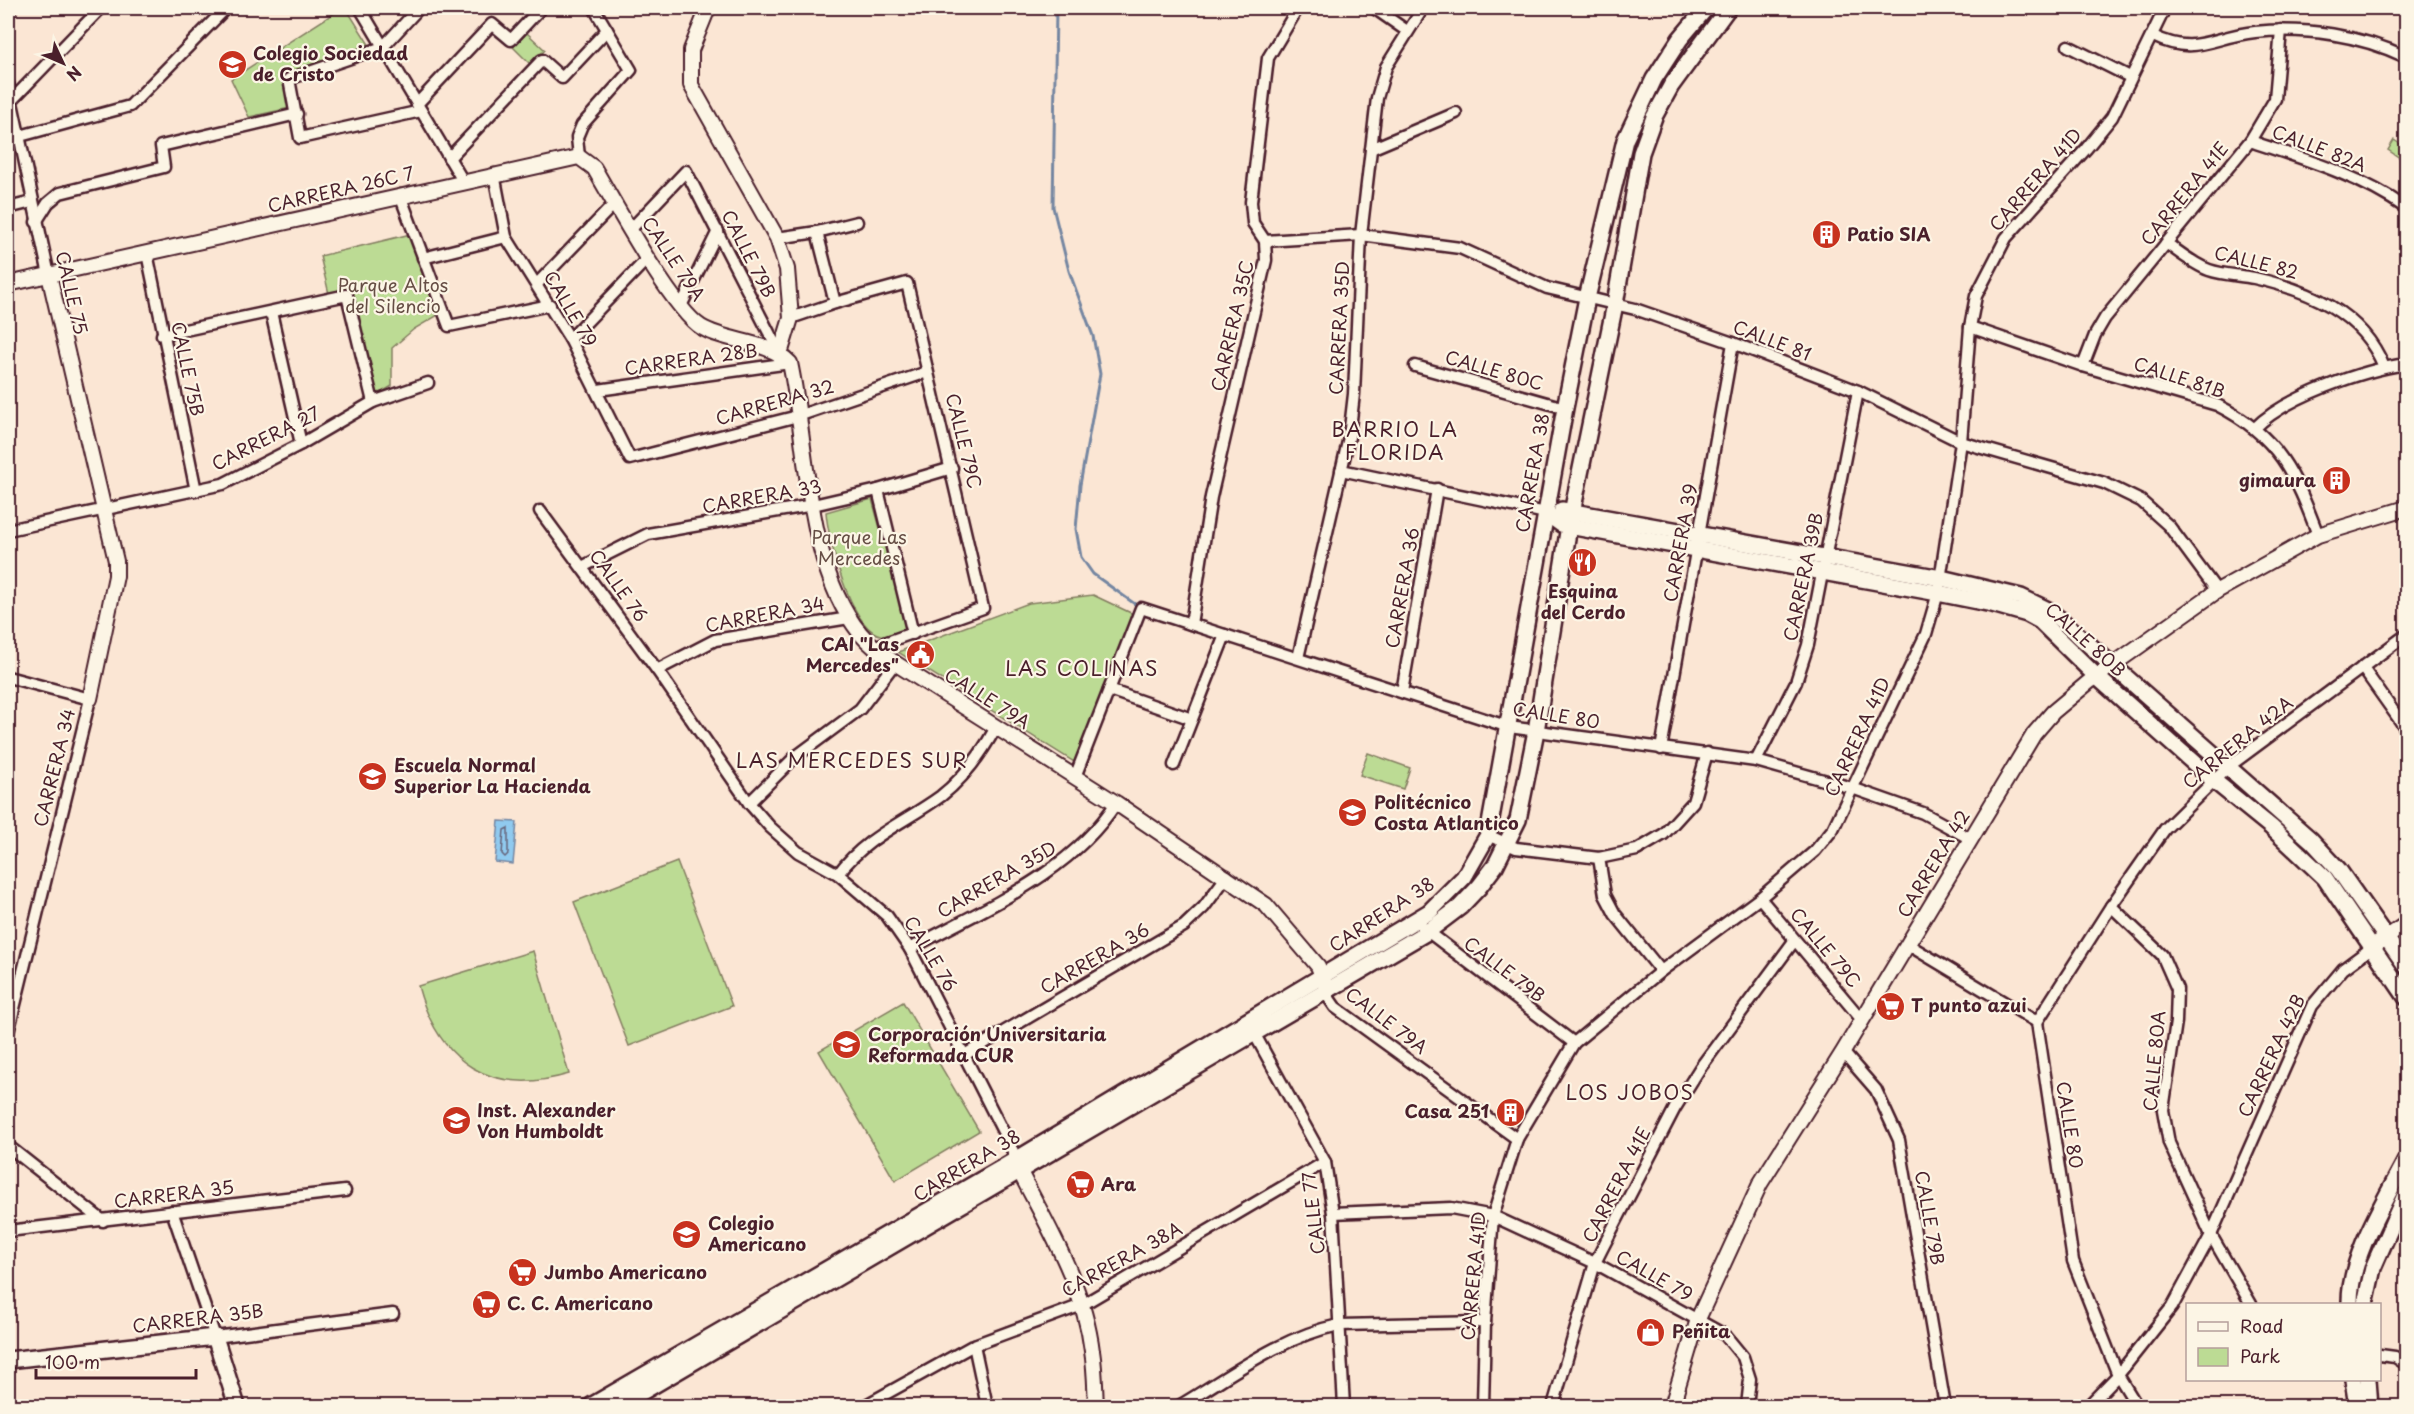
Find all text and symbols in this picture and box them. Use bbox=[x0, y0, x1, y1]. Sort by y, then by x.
north arrow bbox=[33, 33, 93, 93]
place label: Colegio Sociedad de Cristo bbox=[253, 39, 408, 87]
school or university icon: Colegio Sociedad de Cristo bbox=[216, 48, 248, 80]
text: N bbox=[61, 61, 88, 87]
street label: CALLE 82A bbox=[2268, 117, 2371, 178]
street label: CARRERA 41D bbox=[1982, 121, 2087, 237]
street label: CARRERA 41E bbox=[2133, 135, 2234, 251]
street label: CARRERA 26C 7 bbox=[265, 159, 417, 219]
street label: CALLE 79B bbox=[716, 205, 783, 302]
street label: CALLE 79A bbox=[636, 211, 712, 306]
building icon: Patio SIA bbox=[1810, 219, 1842, 251]
place label: Patio SIA bbox=[1847, 220, 1930, 247]
street label: CALLE 82 bbox=[2211, 238, 2301, 285]
street label: CALLE 75 bbox=[50, 248, 95, 337]
street label: CARRERA 35C bbox=[1203, 257, 1260, 394]
street label: CARRERA 35D bbox=[1322, 260, 1355, 395]
street label: CALLE 79 bbox=[538, 265, 605, 351]
park label: Parque Altos del Silencio bbox=[338, 271, 448, 319]
street label: CALLE 81 bbox=[1729, 312, 1816, 367]
street label: CALLE 75B bbox=[165, 319, 212, 418]
street label: CARRERA 28B bbox=[623, 336, 759, 381]
street label: CALLE 80C bbox=[1442, 343, 1547, 396]
street label: CALLE 81B bbox=[2130, 349, 2229, 404]
street label: CARRERA 32 bbox=[712, 372, 837, 431]
street label: CALLE 79C bbox=[940, 390, 989, 491]
street label: CARRERA 27 bbox=[206, 399, 324, 477]
street label: CARRERA 38 bbox=[1508, 411, 1555, 535]
district label: BARRIO LA FLORIDA bbox=[1332, 414, 1458, 467]
building icon: gimaura bbox=[2321, 465, 2353, 497]
place label: gimaura bbox=[2239, 466, 2317, 493]
street label: CARRERA 33 bbox=[700, 472, 824, 519]
street label: CARRERA 39 bbox=[1656, 481, 1703, 604]
street label: CARRERA 39B bbox=[1776, 510, 1829, 643]
park label: Parque Las Mercedes bbox=[811, 523, 907, 571]
street label: CARRERA 36 bbox=[1378, 525, 1425, 650]
street label: CALLE 76 bbox=[584, 543, 655, 627]
restaurant icon: Esquina del Cerdo bbox=[1567, 547, 1599, 579]
place label: Esquina del Cerdo bbox=[1541, 577, 1626, 625]
street label: CARRERA 34 bbox=[703, 589, 827, 638]
street label: CALLE 80B bbox=[2040, 595, 2132, 682]
place label: CAI "Las Mercedes" bbox=[806, 630, 899, 678]
public building icon: CAI "Las Mercedes" bbox=[904, 639, 936, 671]
district label: LAS COLINAS bbox=[1005, 653, 1159, 683]
street label: CALLE 79A bbox=[940, 661, 1036, 735]
street label: CARRERA 41D bbox=[1817, 672, 1896, 801]
street label: CARRERA 42A bbox=[2176, 689, 2298, 795]
street label: CALLE 80 bbox=[1511, 694, 1602, 735]
street label: CARRERA 34 bbox=[26, 706, 81, 830]
district label: LAS MERCEDES SUR bbox=[736, 745, 968, 775]
place label: Escuela Normal Superior La Hacienda bbox=[394, 751, 591, 799]
school or university icon: Escuela Normal Superior La Hacienda bbox=[357, 760, 389, 792]
place label: Politécnico Costa Atlantico bbox=[1374, 788, 1519, 836]
school or university icon: Politécnico Costa Atlantico bbox=[1337, 797, 1369, 829]
street label: CARRERA 42 bbox=[1890, 804, 1976, 922]
street label: CARRERA 35D bbox=[932, 834, 1061, 924]
street label: CARRERA 38 bbox=[1323, 869, 1439, 958]
street label: CALLE 79C bbox=[1785, 901, 1868, 993]
street label: CALLE 76 bbox=[898, 910, 965, 996]
street label: CARRERA 36 bbox=[1035, 915, 1154, 1000]
street label: CALLE 79B bbox=[1459, 929, 1551, 1008]
street label: CALLE 79A bbox=[1340, 980, 1434, 1060]
street label: CARRERA 42B bbox=[2230, 989, 2311, 1121]
supermarket icon: T punto azui bbox=[1874, 990, 1906, 1022]
place label: T punto azui bbox=[1911, 991, 2027, 1018]
street label: CALLE 80A bbox=[2136, 1009, 2171, 1112]
place label: Corporación Universitaria Reformada CUR bbox=[868, 1020, 1107, 1068]
school or university icon: Corporación Universitaria Reformada CUR bbox=[831, 1029, 863, 1061]
district label: LOS JOBOS bbox=[1566, 1077, 1694, 1107]
street label: CALLE 80 bbox=[2050, 1079, 2091, 1170]
place label: Inst. Alexander Von Humboldt bbox=[477, 1096, 616, 1144]
building icon: Casa 251 bbox=[1494, 1096, 1526, 1128]
place label: Casa 251 bbox=[1405, 1097, 1489, 1124]
school or university icon: Inst. Alexander Von Humboldt bbox=[440, 1105, 472, 1137]
street label: CARRERA 38 bbox=[907, 1122, 1025, 1207]
street label: CARRERA 41E bbox=[1575, 1122, 1657, 1247]
street label: CALLE 79B bbox=[1909, 1168, 1952, 1267]
supermarket icon: Ara bbox=[1064, 1169, 1096, 1201]
place label: Ara bbox=[1101, 1170, 1137, 1197]
street label: CALLE 77 bbox=[1294, 1170, 1331, 1256]
street label: CARRERA 35 bbox=[112, 1173, 235, 1214]
place label: Colegio Americano bbox=[707, 1209, 807, 1257]
street label: CARRERA 41D bbox=[1453, 1210, 1492, 1341]
street label: CARRERA 38A bbox=[1056, 1214, 1186, 1303]
school or university icon: Colegio Americano bbox=[671, 1218, 703, 1250]
street label: CALLE 79 bbox=[1611, 1242, 1698, 1307]
supermarket icon: Jumbo Americano bbox=[507, 1257, 539, 1289]
place label: Jumbo Americano bbox=[544, 1258, 707, 1285]
supermarket icon: C. C. Americano bbox=[470, 1288, 502, 1320]
place label: C. C. Americano bbox=[507, 1289, 653, 1316]
street label: CARRERA 35B bbox=[131, 1296, 265, 1339]
legend bbox=[2186, 1303, 2381, 1381]
text: Road bbox=[2240, 1312, 2284, 1339]
shop icon: Peñita bbox=[1635, 1316, 1667, 1348]
place label: Peñita bbox=[1672, 1317, 1731, 1344]
scale bar bbox=[36, 1342, 196, 1380]
text: Park bbox=[2240, 1342, 2280, 1369]
text: 100 m bbox=[45, 1348, 100, 1375]

